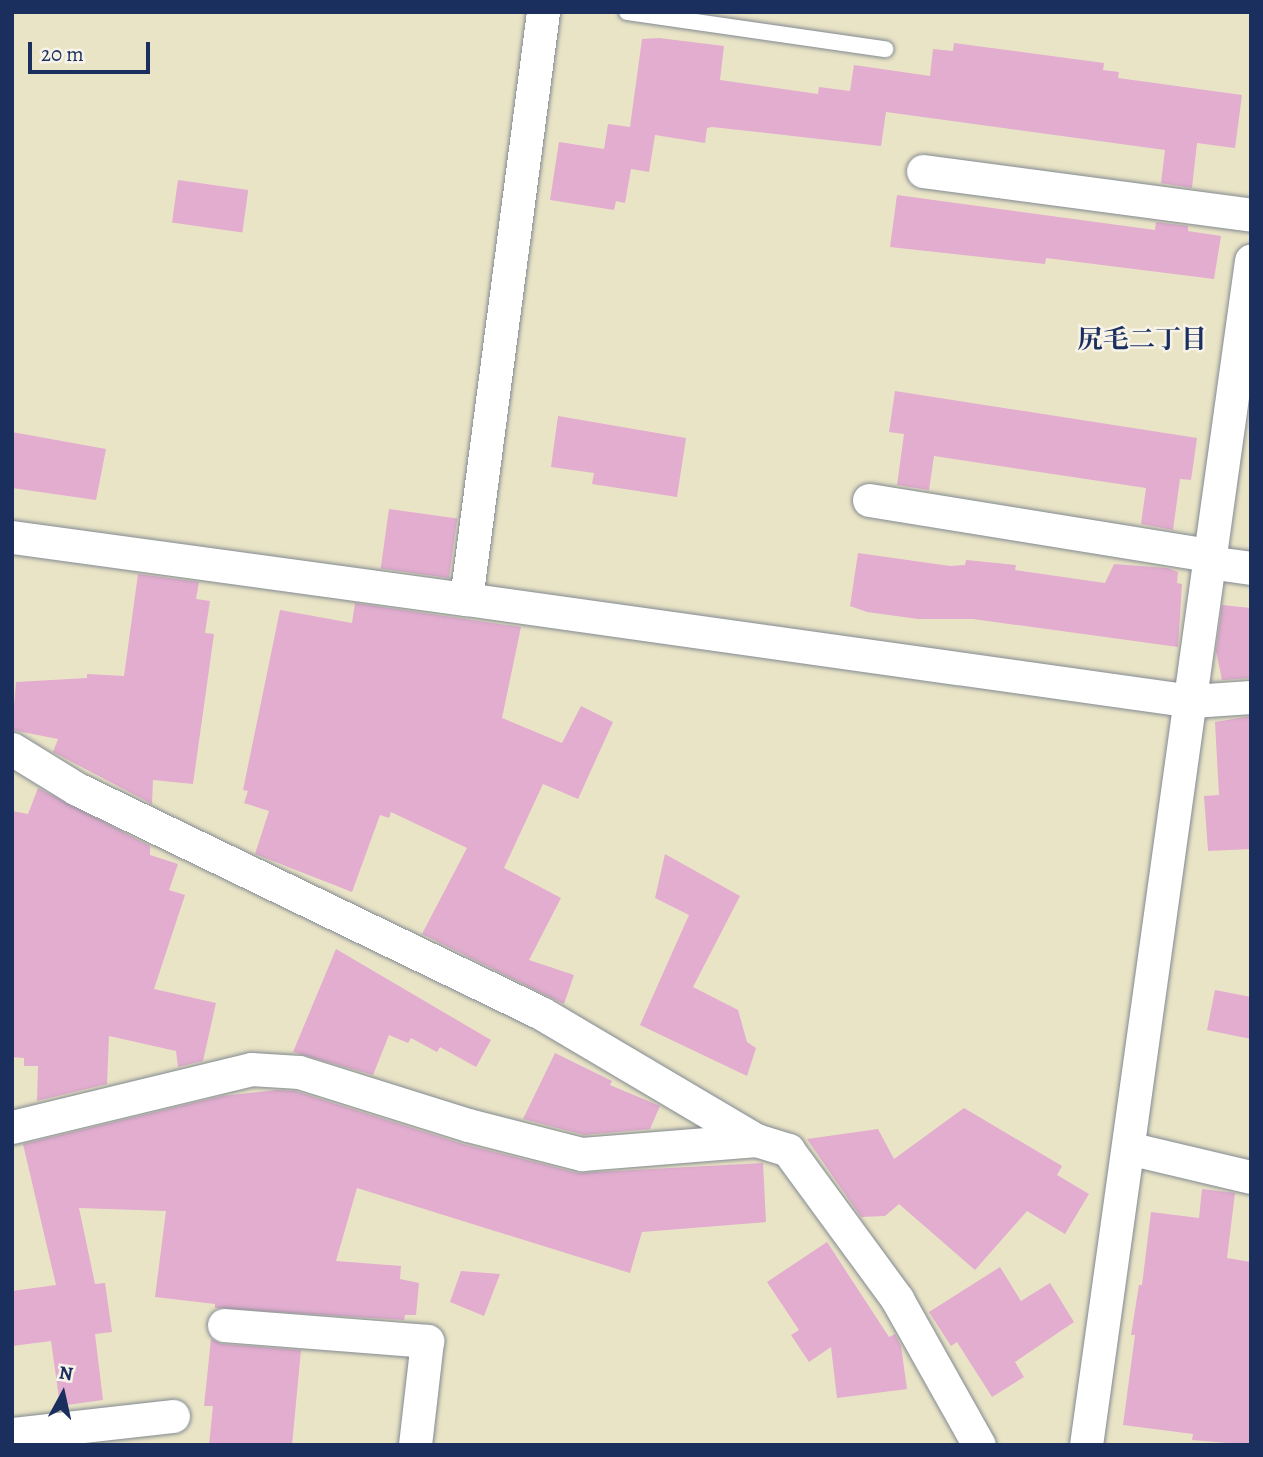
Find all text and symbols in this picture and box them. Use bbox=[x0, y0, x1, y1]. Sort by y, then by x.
scale bar bbox=[32, 28, 154, 72]
text: 20 m bbox=[41, 40, 84, 68]
district label: 尻毛二丁目 bbox=[1077, 324, 1207, 356]
north arrow bbox=[28, 1359, 98, 1429]
text: N bbox=[57, 1359, 75, 1387]

